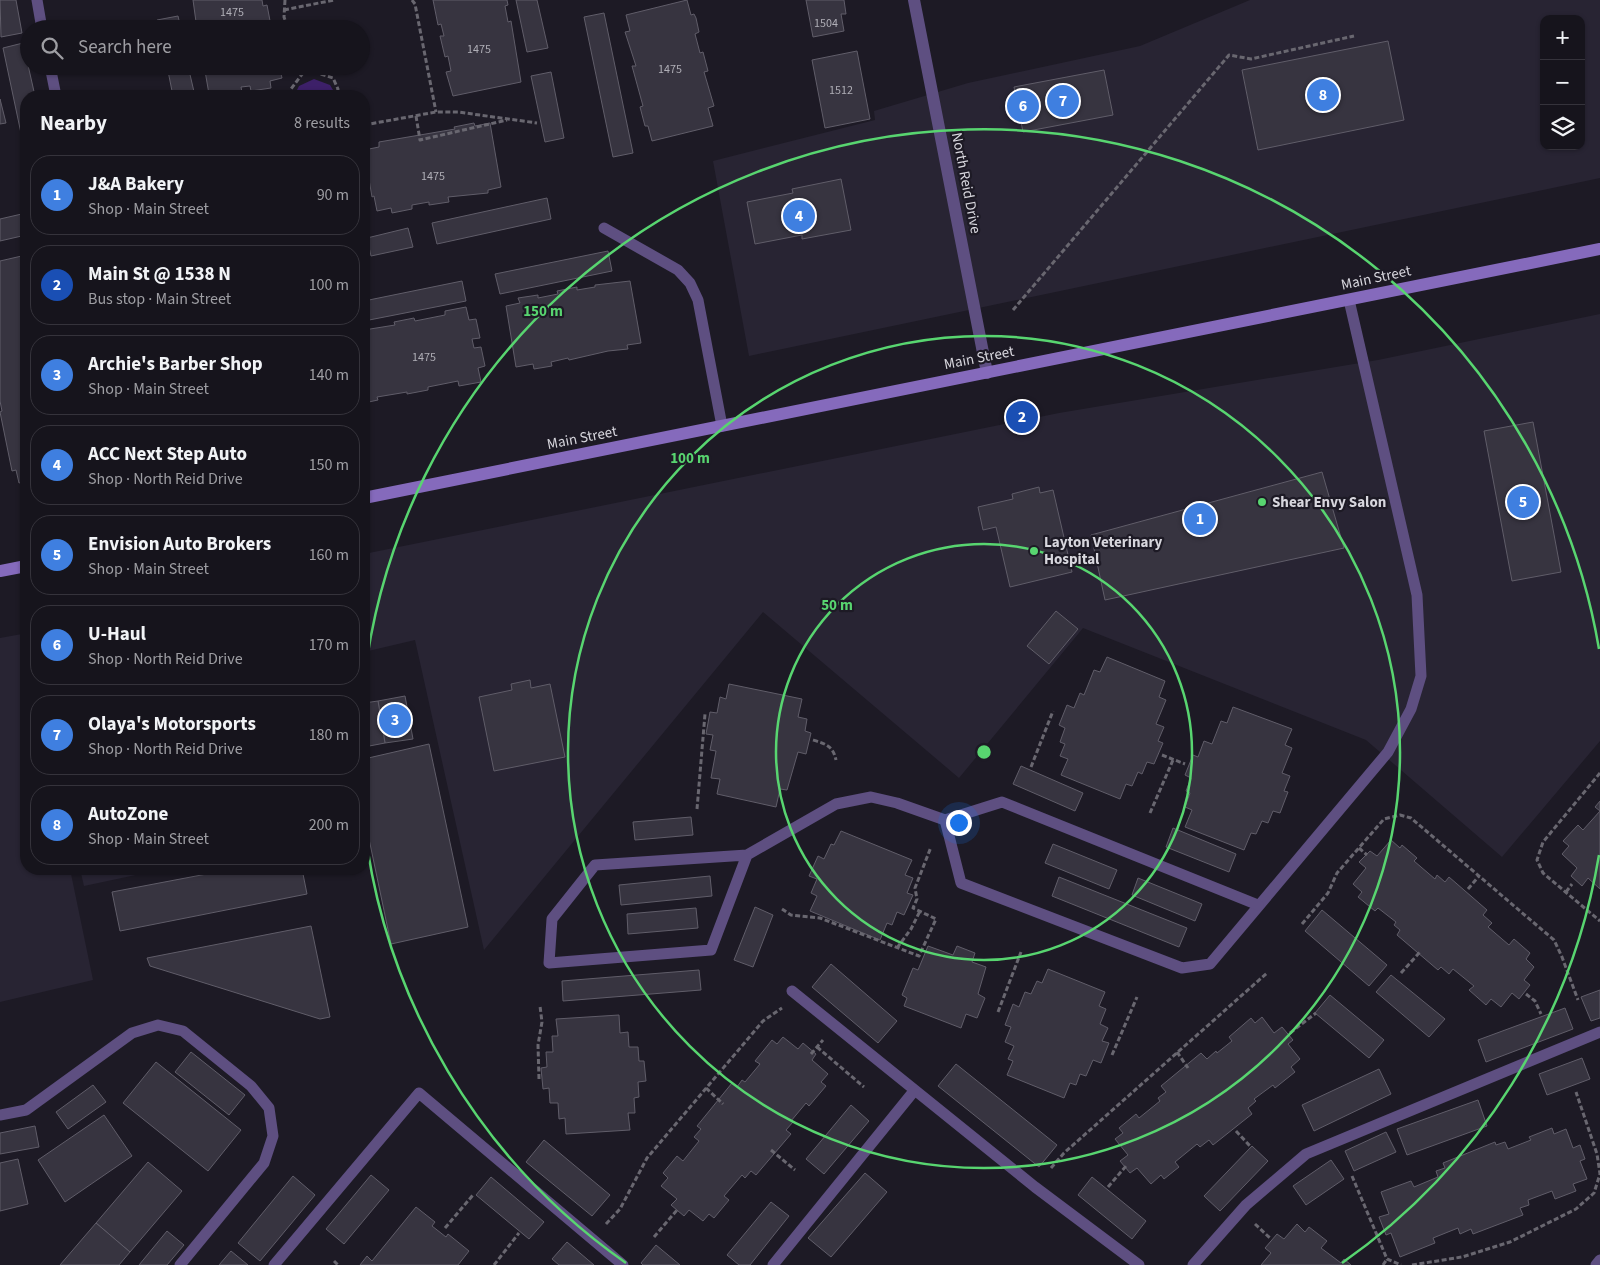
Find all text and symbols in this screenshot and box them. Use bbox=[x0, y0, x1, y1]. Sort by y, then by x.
house number: 1475 bbox=[220, 4, 244, 21]
house number: 1504 bbox=[814, 15, 838, 32]
map controls bbox=[1540, 15, 1585, 150]
button: + bbox=[1540, 15, 1585, 60]
search box bbox=[20, 20, 370, 75]
icon: search bbox=[38, 34, 66, 62]
text: Search here bbox=[78, 34, 172, 61]
house number: 1475 bbox=[467, 41, 491, 58]
button: − bbox=[1540, 60, 1585, 105]
house number: 1475 bbox=[658, 61, 682, 78]
pin: 8 bbox=[1307, 76, 1339, 114]
house number: 1512 bbox=[829, 82, 853, 99]
pin: 7 bbox=[1047, 82, 1079, 120]
pin: 6 bbox=[1007, 87, 1039, 125]
button: layers bbox=[1540, 105, 1585, 150]
text: Nearby bbox=[40, 108, 107, 138]
text: 8 results bbox=[294, 112, 350, 134]
street label: North Reid Drive bbox=[946, 131, 986, 235]
house number: 1475 bbox=[421, 168, 445, 185]
text: J&A Bakery bbox=[88, 171, 184, 198]
text: 1 bbox=[53, 184, 61, 206]
text: 90 m bbox=[317, 184, 349, 206]
pin: 4 bbox=[783, 197, 815, 235]
text: Shop · Main Street bbox=[88, 198, 209, 220]
street label: Main Street bbox=[1339, 260, 1413, 296]
text: Main St @ 1538 N bbox=[88, 261, 231, 288]
text: 2 bbox=[53, 274, 61, 296]
text: 100 m bbox=[309, 274, 349, 296]
text: Bus stop · Main Street bbox=[88, 288, 231, 310]
text: 150 m bbox=[523, 301, 563, 322]
street label: Main Street bbox=[942, 341, 1016, 375]
house number: 1475 bbox=[412, 349, 436, 366]
text: Archie's Barber Shop bbox=[88, 351, 263, 378]
text: 3 bbox=[53, 364, 61, 386]
text: 140 m bbox=[309, 364, 349, 386]
text: Shop · Main Street bbox=[88, 378, 209, 400]
pin: 2 bbox=[1006, 398, 1038, 436]
street label: Main Street bbox=[545, 421, 619, 455]
text: ACC Next Step Auto bbox=[88, 441, 247, 468]
text: 100 m bbox=[670, 448, 710, 469]
text: 4 bbox=[53, 454, 61, 476]
text: 150 m bbox=[309, 454, 349, 476]
text: Shop · North Reid Drive bbox=[88, 468, 243, 490]
pin: 5 bbox=[1507, 483, 1539, 521]
place label: Shear Envy Salon bbox=[1272, 492, 1386, 513]
marker: Shear Envy Salon bbox=[1256, 496, 1268, 508]
pin: 1 bbox=[1184, 500, 1216, 538]
text: Envision Auto Brokers bbox=[88, 531, 271, 558]
place label: Layton Veterinary Hospital bbox=[1044, 532, 1162, 570]
text: 5 bbox=[53, 544, 61, 566]
text: 160 m bbox=[309, 544, 349, 566]
marker: Layton Veterinary Hospital bbox=[1028, 545, 1040, 557]
text: Shop · Main Street bbox=[88, 558, 209, 580]
text: 50 m bbox=[821, 595, 853, 616]
text: U-Haul bbox=[88, 621, 146, 648]
text: 6 bbox=[53, 634, 61, 656]
text: 170 m bbox=[309, 634, 349, 656]
text: Shop · North Reid Drive bbox=[88, 648, 243, 670]
pin: 3 bbox=[379, 701, 411, 739]
text: Olaya's Motorsports bbox=[88, 711, 256, 738]
text: 7 bbox=[53, 724, 61, 746]
text: 180 m bbox=[309, 724, 349, 746]
text: Shop · North Reid Drive bbox=[88, 738, 243, 760]
centre of rings bbox=[975, 743, 993, 761]
text: AutoZone bbox=[88, 801, 168, 828]
your location bbox=[946, 810, 972, 836]
text: 8 bbox=[53, 814, 61, 836]
text: 200 m bbox=[309, 814, 349, 836]
text: Shop · Main Street bbox=[88, 828, 209, 850]

